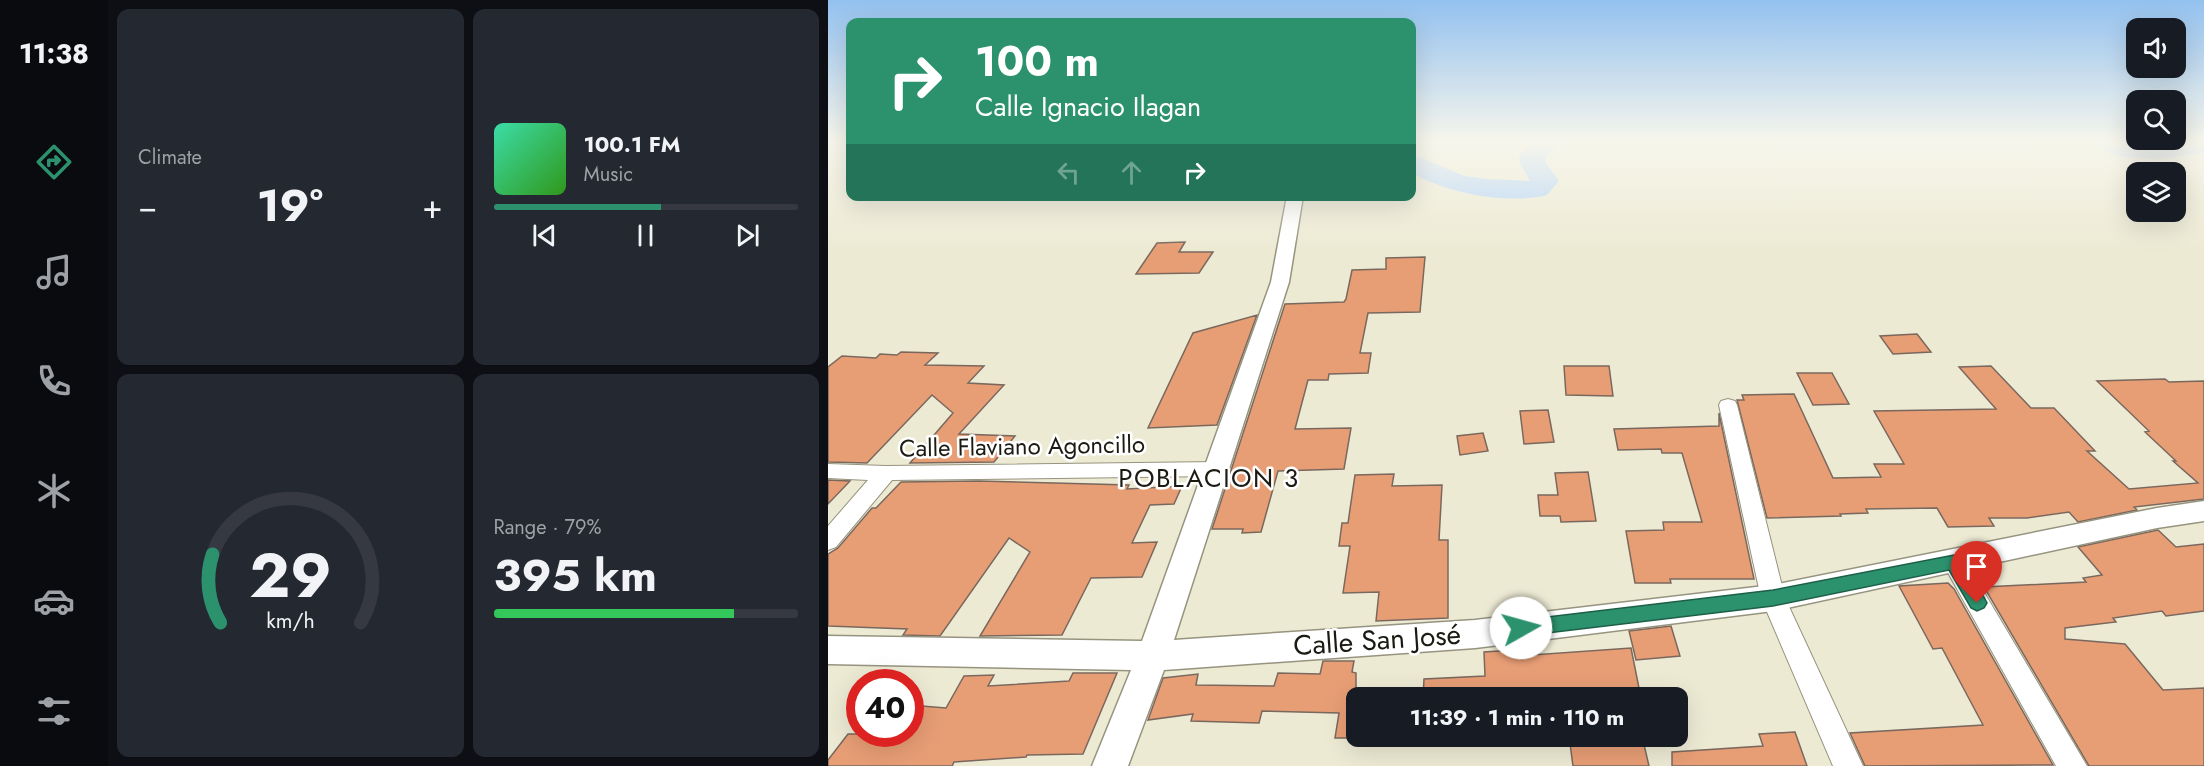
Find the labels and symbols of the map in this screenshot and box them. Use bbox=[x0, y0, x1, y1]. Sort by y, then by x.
street label: Calle Flaviano Agoncillo bbox=[899, 426, 1145, 466]
district label: POBLACION 3 bbox=[1118, 459, 1300, 497]
pin bbox=[1951, 541, 2002, 603]
position arrow bbox=[1489, 596, 1553, 660]
street label: Calle San José bbox=[1292, 614, 1462, 666]
speed limit sign: 40 bbox=[846, 669, 924, 747]

